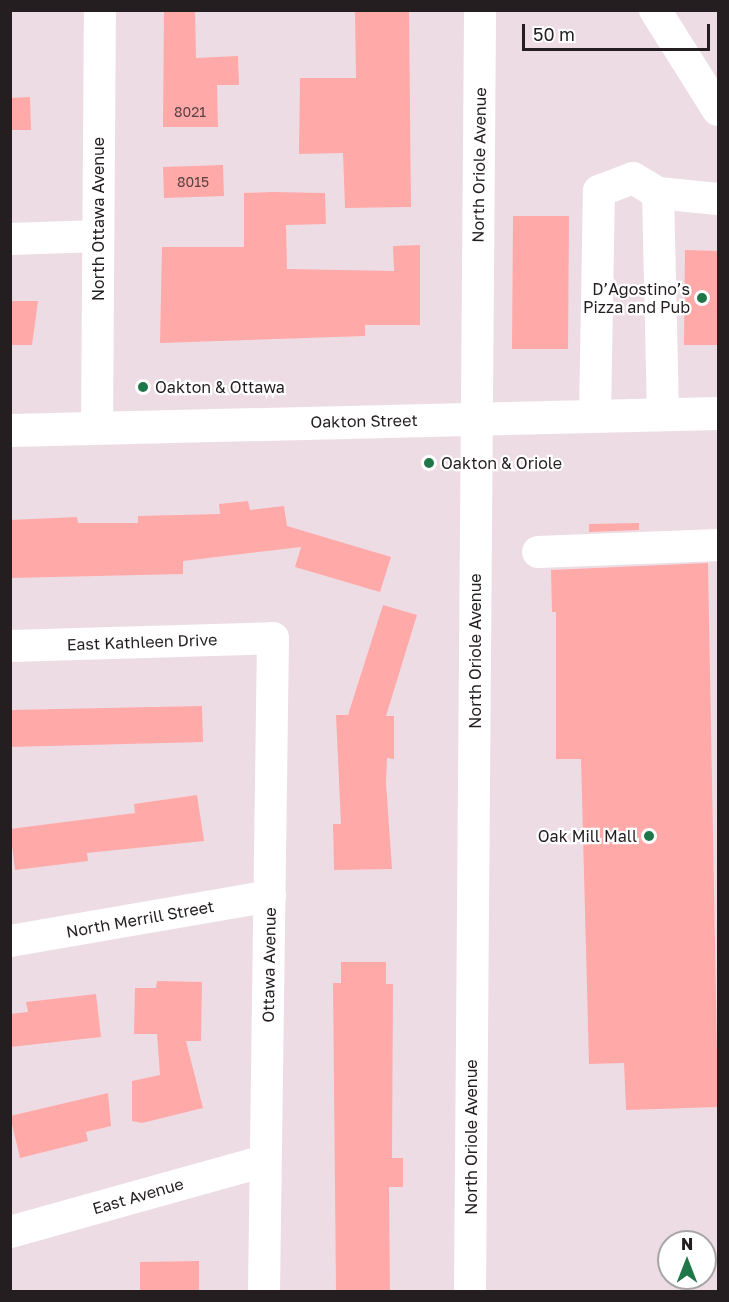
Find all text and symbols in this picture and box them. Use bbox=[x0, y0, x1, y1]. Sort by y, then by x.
scale bar bbox=[525, 12, 712, 50]
text: 50 m bbox=[533, 23, 575, 45]
street label: North Oriole Avenue bbox=[468, 87, 490, 243]
house number: 8021 bbox=[174, 104, 206, 120]
street label: North Ottawa Avenue bbox=[88, 137, 108, 301]
house number: 8015 bbox=[177, 174, 209, 190]
place label: D’Agostino’s Pizza and Pub bbox=[583, 279, 690, 317]
marker: D’Agostino’s Pizza and Pub bbox=[695, 291, 709, 305]
place label: Oakton & Ottawa bbox=[155, 377, 285, 397]
marker: Oakton & Ottawa bbox=[136, 380, 150, 394]
street label: Oakton Street bbox=[310, 410, 418, 432]
place label: Oakton & Oriole bbox=[441, 453, 562, 473]
marker: Oakton & Oriole bbox=[422, 456, 436, 470]
street label: North Oriole Avenue bbox=[465, 573, 485, 729]
street label: East Kathleen Drive bbox=[66, 630, 218, 654]
place label: Oak Mill Mall bbox=[538, 826, 637, 846]
marker: Oak Mill Mall bbox=[642, 829, 656, 843]
street label: North Merrill Street bbox=[64, 897, 216, 941]
street label: Ottawa Avenue bbox=[258, 907, 280, 1023]
street label: North Oriole Avenue bbox=[461, 1059, 481, 1215]
street label: East Avenue bbox=[90, 1174, 186, 1218]
north arrow bbox=[657, 1230, 717, 1290]
text: N bbox=[681, 1234, 693, 1254]

